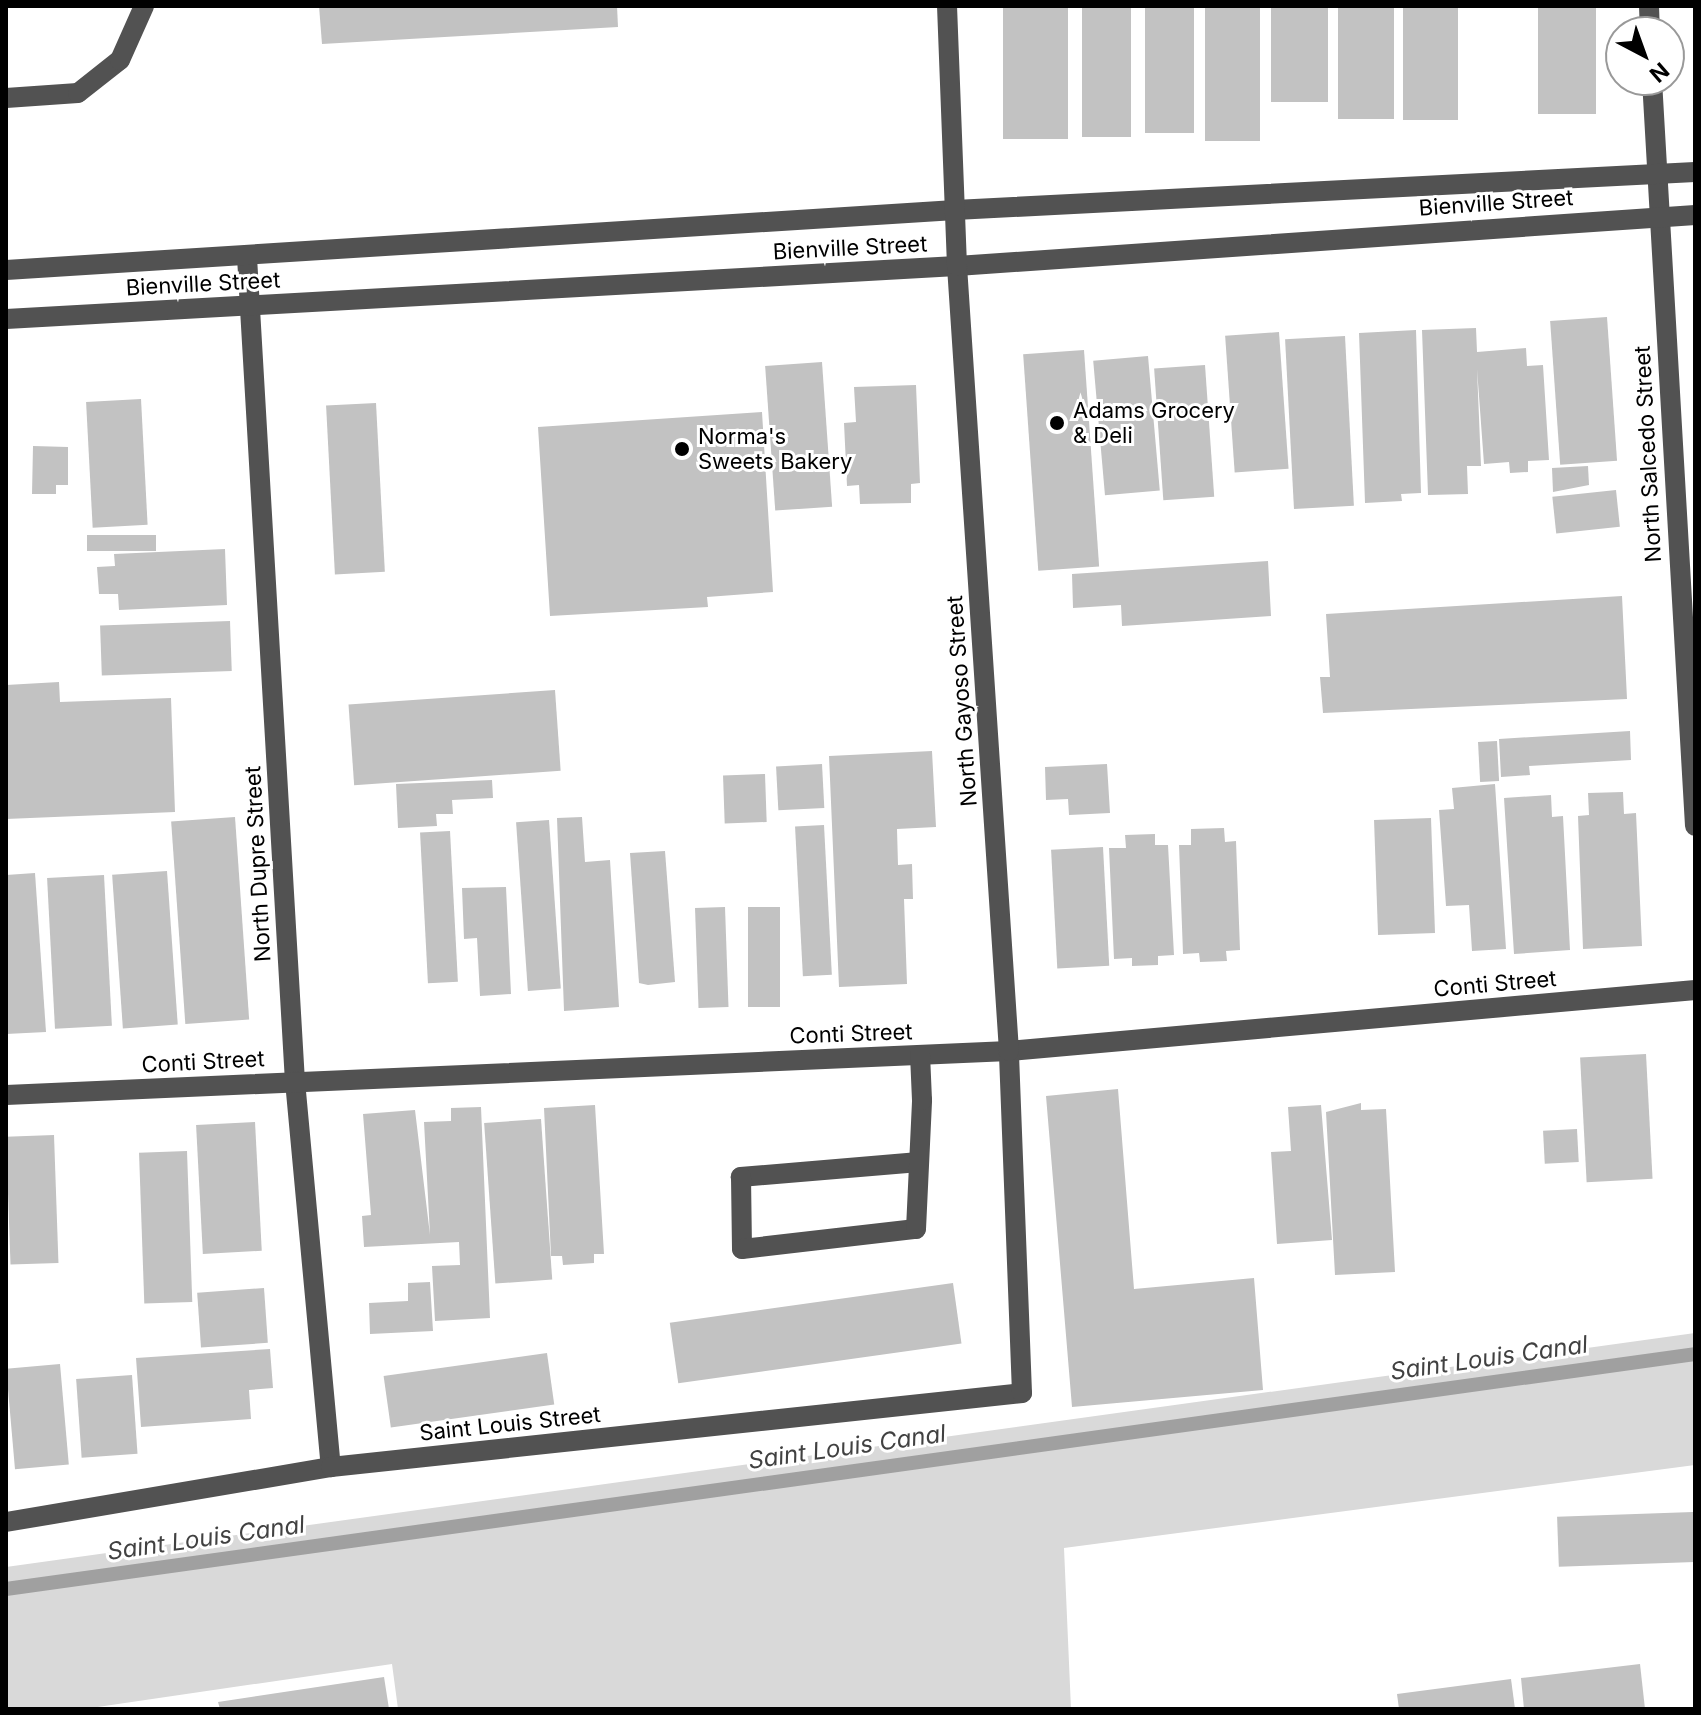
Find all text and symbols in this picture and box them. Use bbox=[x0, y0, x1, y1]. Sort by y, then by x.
north arrow bbox=[1605, 16, 1685, 96]
text: N bbox=[1645, 57, 1674, 88]
street label: Bienville Street bbox=[1418, 184, 1574, 222]
street label: Bienville Street bbox=[772, 231, 928, 265]
street label: Bienville Street bbox=[125, 267, 281, 301]
street label: North Salcedo Street bbox=[1629, 345, 1667, 563]
place label: Adams Grocery & Deli bbox=[1073, 397, 1235, 448]
marker: Adams Grocery & Deli bbox=[1048, 414, 1066, 432]
place label: Norma's Sweets Bakery bbox=[698, 423, 852, 474]
marker: Norma's Sweets Bakery bbox=[673, 440, 691, 458]
street label: North Gayoso Street bbox=[941, 595, 983, 807]
street label: North Dupre Street bbox=[240, 765, 276, 963]
street label: Conti Street bbox=[1433, 965, 1557, 1003]
street label: Conti Street bbox=[789, 1019, 913, 1049]
street label: Conti Street bbox=[141, 1046, 265, 1078]
water label: Saint Louis Canal bbox=[1388, 1330, 1590, 1386]
street label: Saint Louis Street bbox=[418, 1401, 602, 1447]
water label: Saint Louis Canal bbox=[746, 1419, 948, 1475]
water label: Saint Louis Canal bbox=[105, 1510, 307, 1566]

